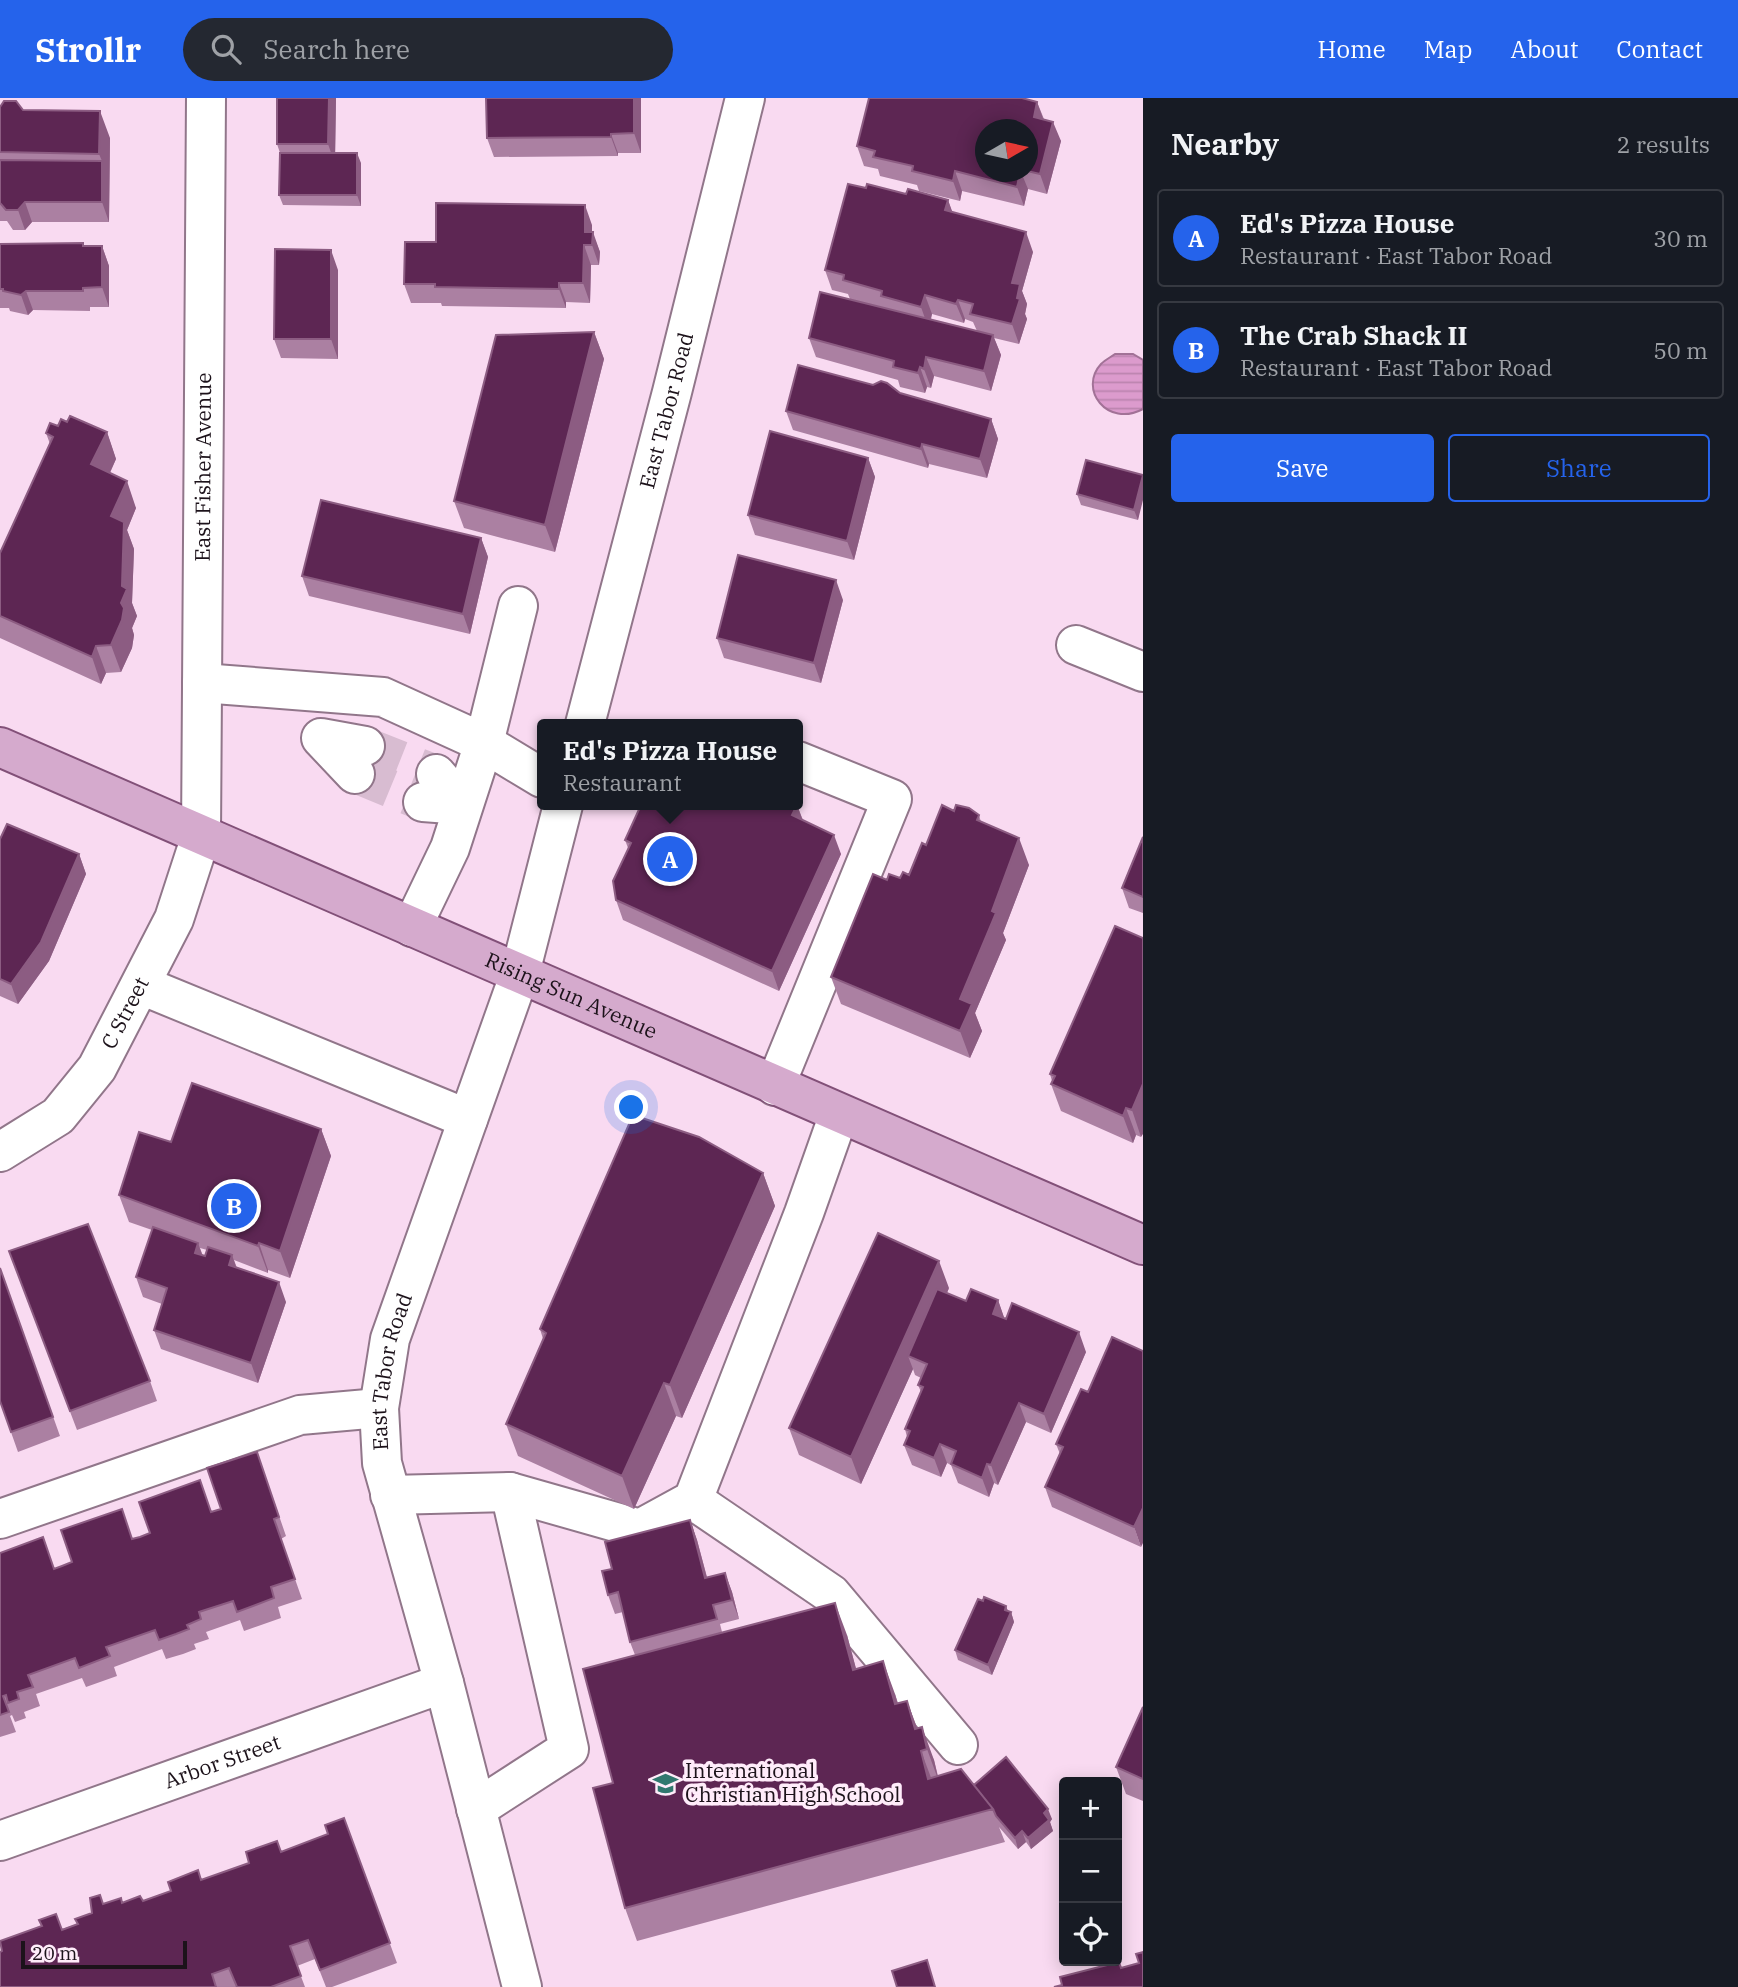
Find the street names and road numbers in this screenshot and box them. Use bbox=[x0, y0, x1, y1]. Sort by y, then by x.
street label: East Tabor Road bbox=[632, 329, 699, 491]
street label: East Fisher Avenue bbox=[188, 372, 217, 562]
street label: Rising Sun Avenue bbox=[481, 945, 662, 1045]
street label: C Street bbox=[94, 972, 155, 1053]
street label: East Tabor Road bbox=[364, 1289, 418, 1451]
street label: Arbor Street bbox=[160, 1727, 284, 1795]

